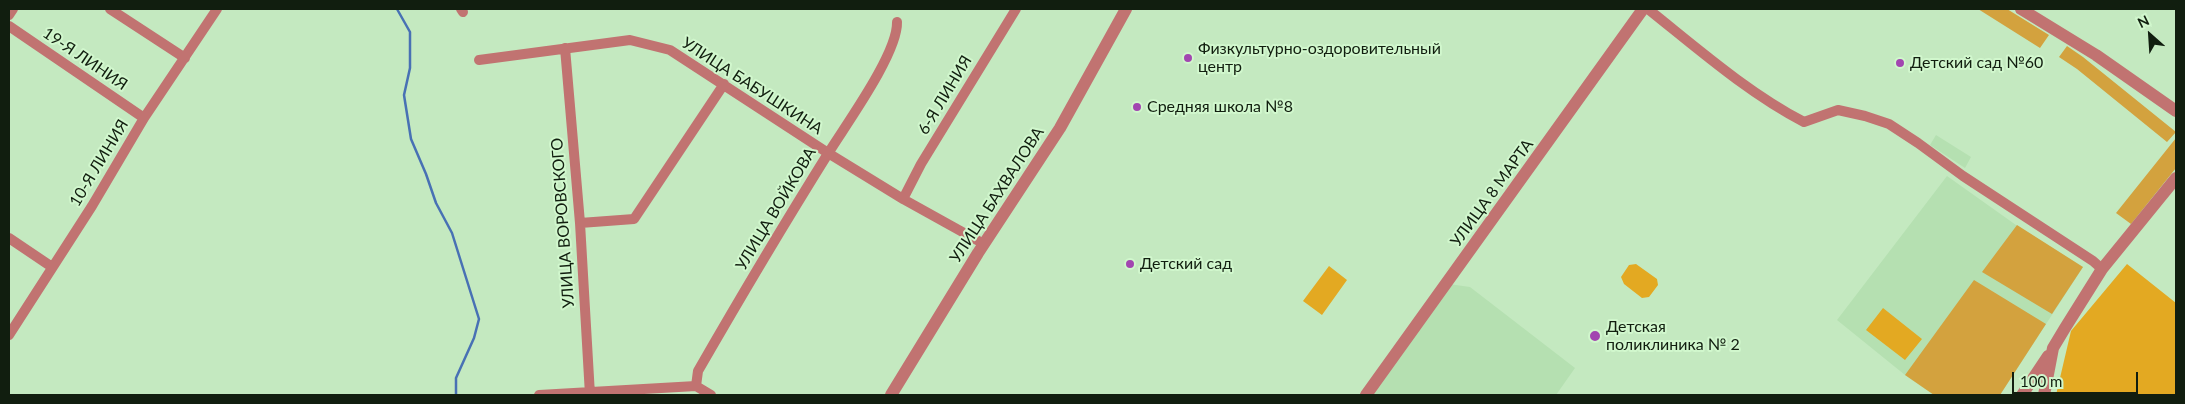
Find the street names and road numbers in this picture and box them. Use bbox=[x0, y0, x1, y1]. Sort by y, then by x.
street label: 19-Я ЛИНИЯ bbox=[39, 24, 131, 94]
street label: УЛИЦА БАБУШКИНА bbox=[678, 33, 826, 139]
street label: 6-Я ЛИНИЯ bbox=[914, 52, 976, 138]
street label: 10-Я ЛИНИЯ bbox=[65, 116, 133, 210]
street label: УЛИЦА БАХВАЛОВА bbox=[946, 124, 1048, 266]
street label: УЛИЦА 8 МАРТА bbox=[1447, 136, 1537, 250]
street label: УЛИЦА ВОРОВСКОГО bbox=[547, 137, 579, 309]
street label: УЛИЦА ВОЙКОВА bbox=[732, 144, 820, 274]

